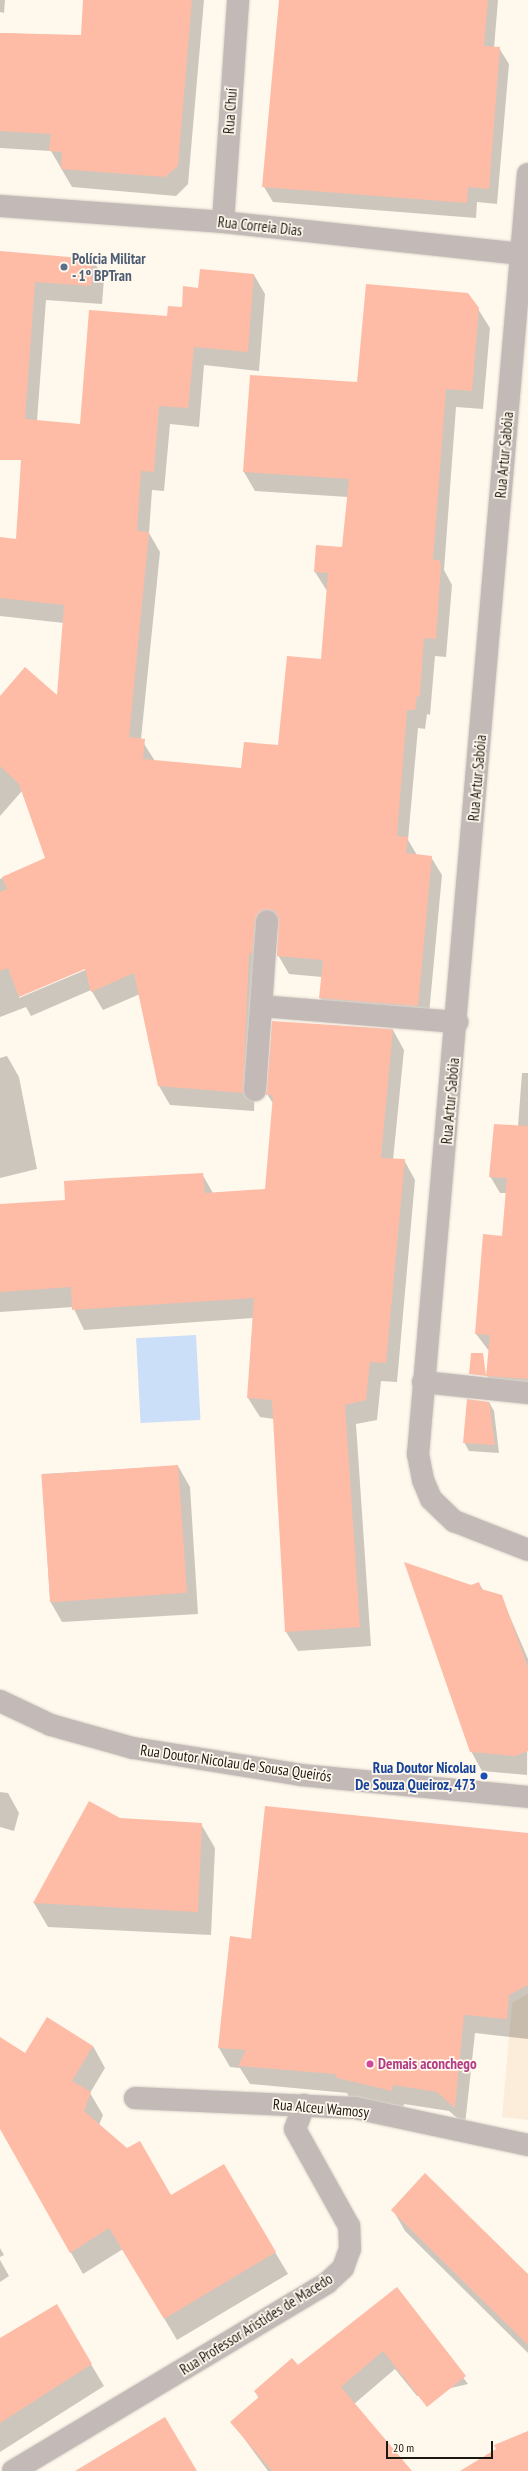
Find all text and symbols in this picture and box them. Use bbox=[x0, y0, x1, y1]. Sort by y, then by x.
street label: Rua Chuí bbox=[219, 87, 241, 135]
street label: Rua Correia Dias bbox=[217, 213, 303, 239]
place label: Polícia Militar - 1º BPTran bbox=[72, 249, 146, 284]
marker: Polícia Militar - 1º BPTran bbox=[59, 262, 69, 272]
street label: Rua Artur Sabóia bbox=[491, 411, 517, 499]
street label: Rua Artur Sabóia bbox=[464, 734, 490, 822]
street label: Rua Artur Sabóia bbox=[437, 1057, 463, 1145]
street label: Rua Doutor Nicolau de Sousa Queirós bbox=[139, 1741, 333, 1785]
place label: Rua Doutor Nicolau De Souza Queiroz, 473 bbox=[354, 1758, 476, 1793]
marker: Rua Doutor Nicolau De Souza Queiroz, 473 bbox=[479, 1771, 489, 1781]
place label: Demais aconchego bbox=[378, 2055, 477, 2073]
marker: Demais aconchego bbox=[365, 2059, 375, 2069]
street label: Rua Alceu Wamosy bbox=[272, 2095, 370, 2121]
street label: Rua Professor Aristides de Macedo bbox=[176, 2269, 336, 2379]
scale bar bbox=[388, 2433, 495, 2459]
text: 20 m bbox=[393, 2440, 414, 2455]

